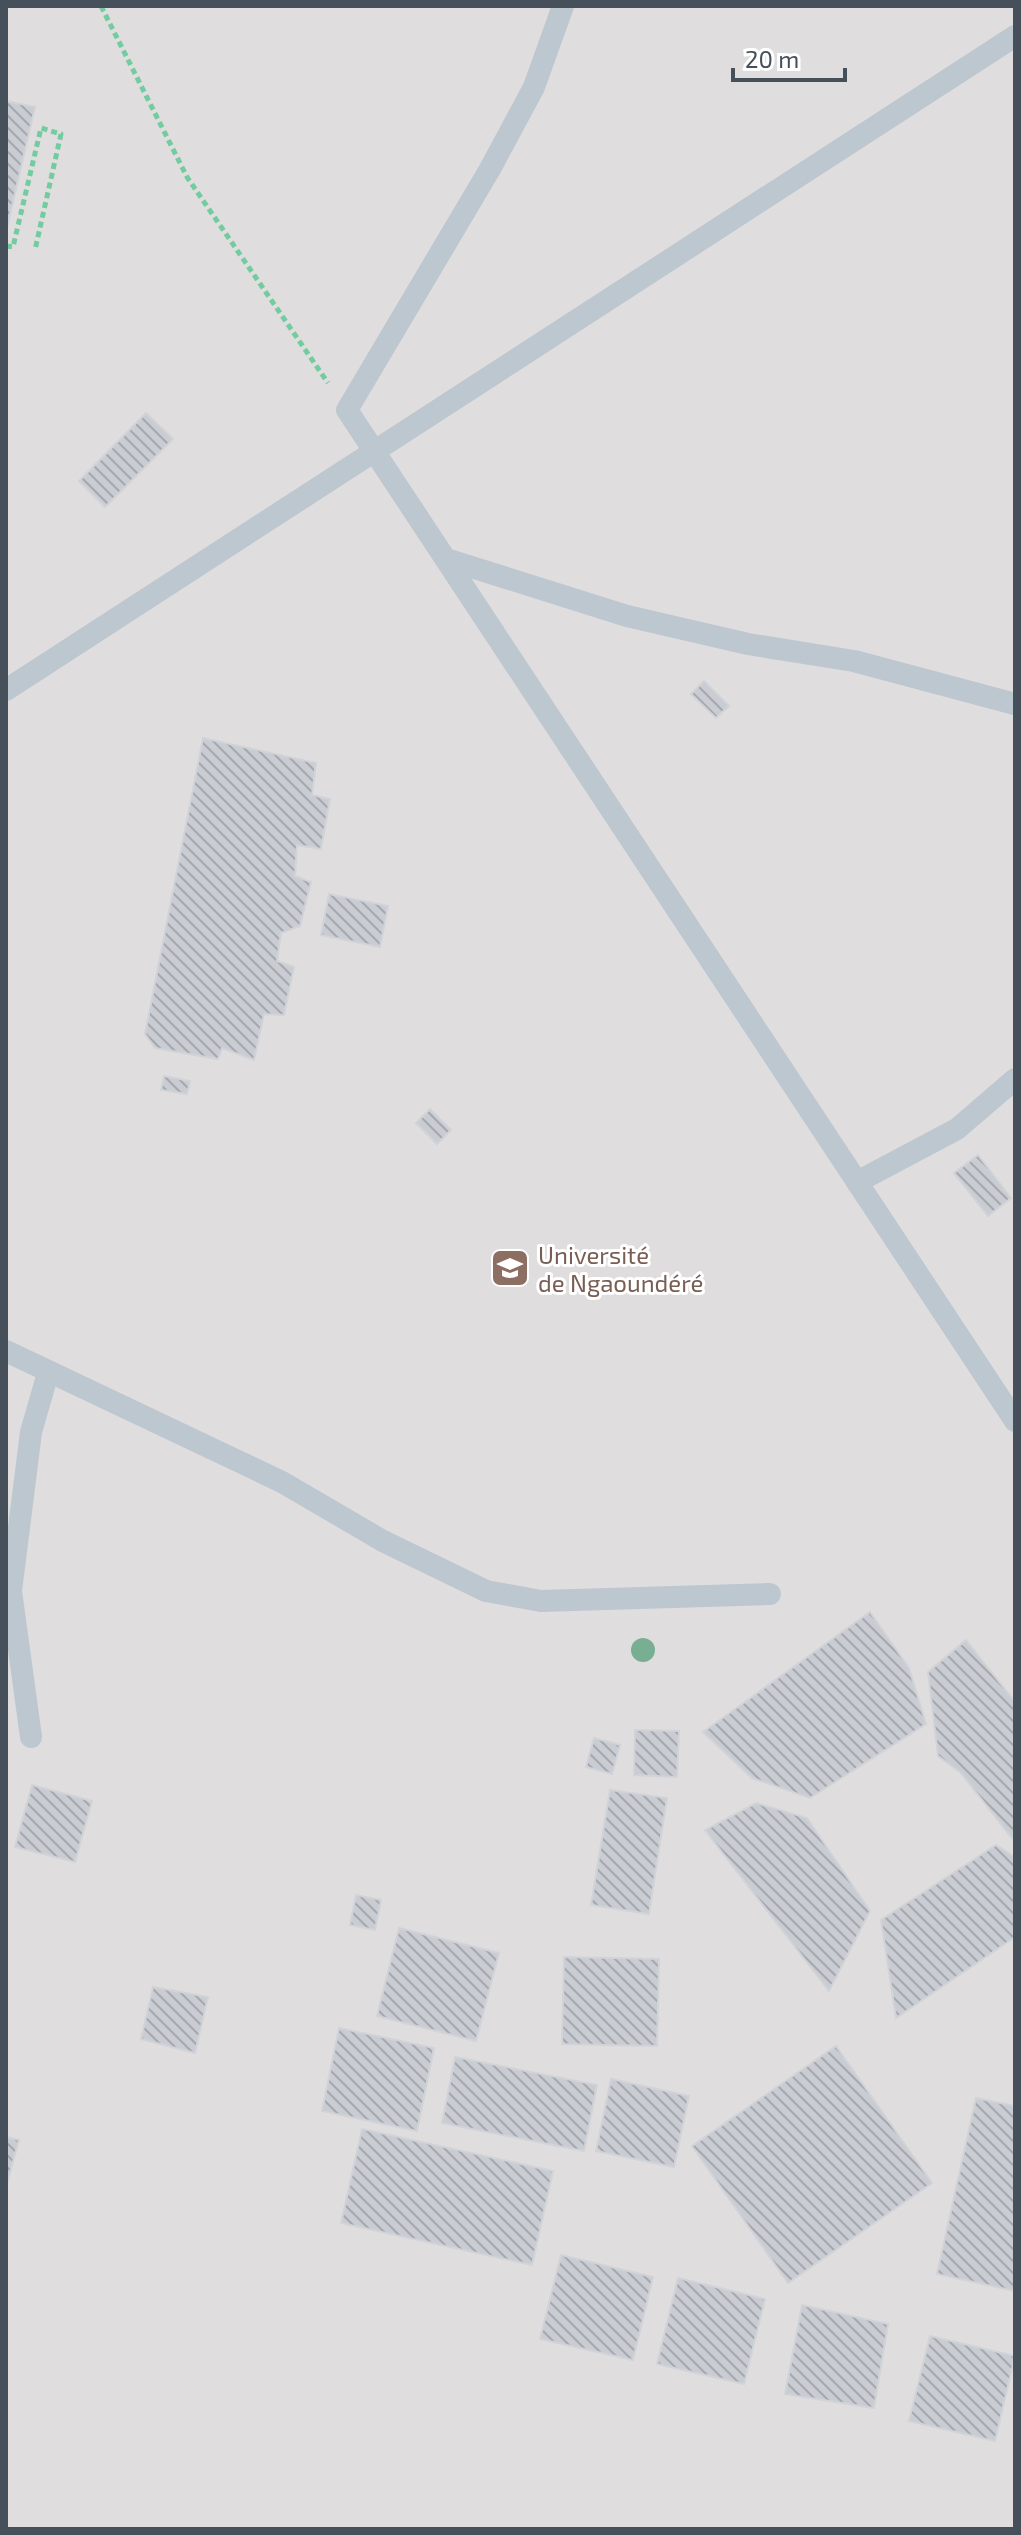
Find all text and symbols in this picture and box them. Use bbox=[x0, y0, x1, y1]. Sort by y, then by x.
scale bar bbox=[733, 32, 845, 82]
text: 20 m bbox=[745, 44, 799, 73]
place label: Université de Ngaoundéré bbox=[538, 1240, 703, 1297]
school or university icon: Université de Ngaoundéré bbox=[489, 1247, 531, 1289]

